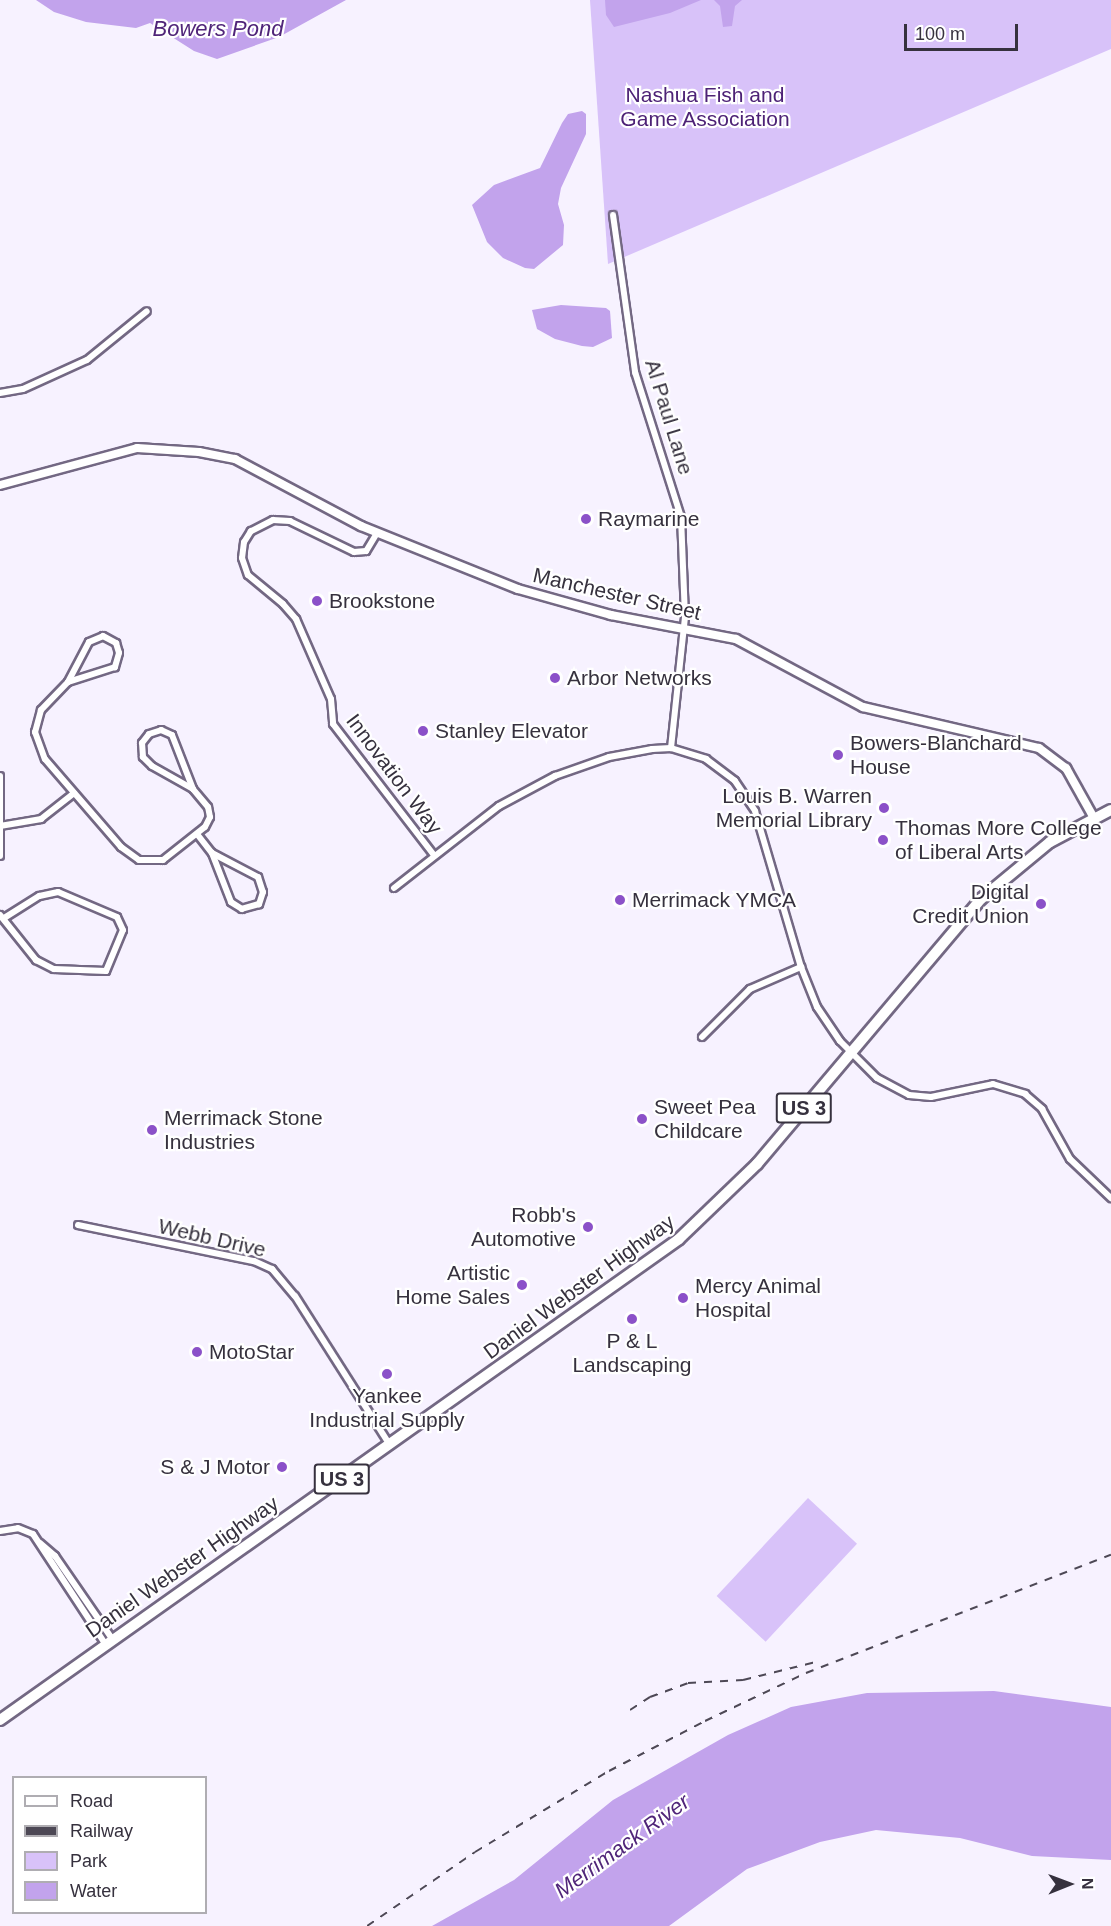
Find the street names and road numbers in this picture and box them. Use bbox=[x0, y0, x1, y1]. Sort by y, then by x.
street label: Al Paul Lane bbox=[640, 356, 698, 478]
street label: Manchester Street bbox=[531, 562, 703, 626]
street label: Innovation Way bbox=[341, 709, 447, 839]
road number: US 3 bbox=[776, 1091, 832, 1125]
street label: Daniel Webster Highway bbox=[479, 1209, 679, 1365]
street label: Webb Drive bbox=[156, 1213, 268, 1263]
road number: US 3 bbox=[314, 1462, 370, 1496]
street label: Daniel Webster Highway bbox=[81, 1491, 283, 1643]

